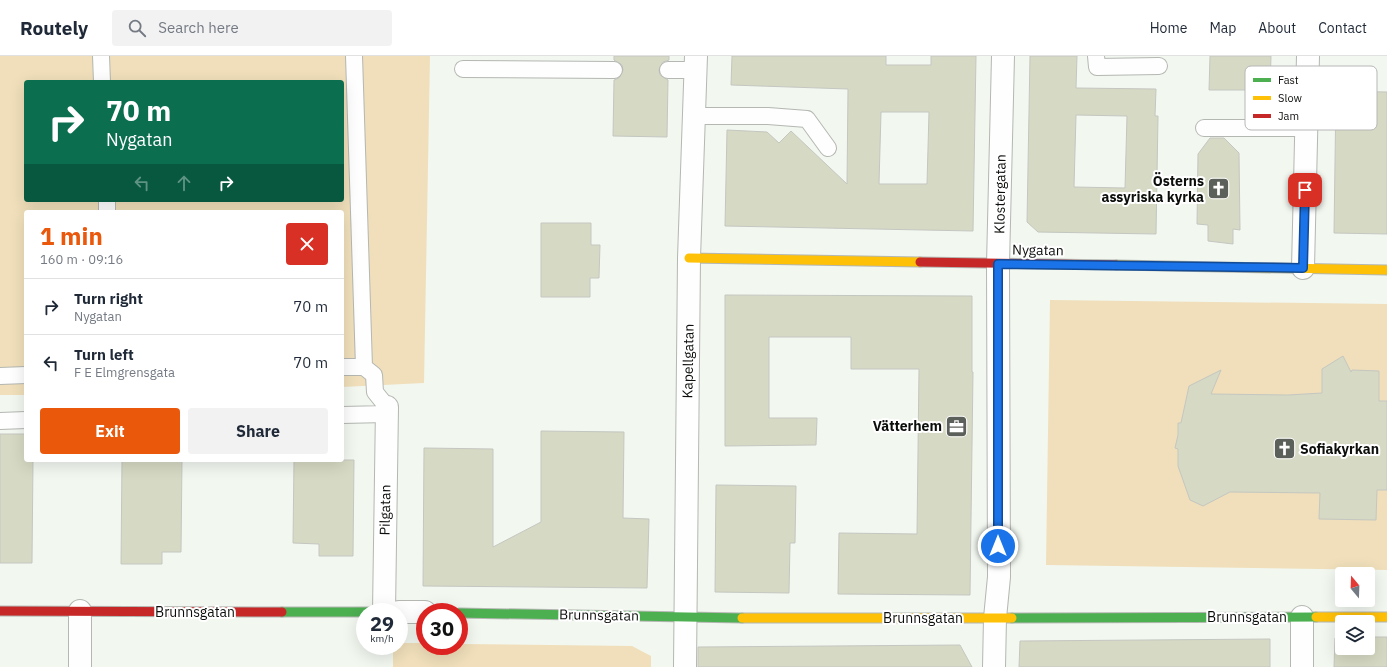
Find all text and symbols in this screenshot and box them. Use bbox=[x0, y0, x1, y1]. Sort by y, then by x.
search box bbox=[112, 10, 392, 46]
text: Routely bbox=[20, 16, 88, 40]
icon: search bbox=[126, 17, 148, 39]
text: Search here bbox=[158, 18, 239, 37]
text: Home bbox=[1150, 19, 1187, 37]
text: Map bbox=[1209, 19, 1236, 37]
text: About bbox=[1258, 19, 1296, 37]
text: Contact bbox=[1318, 19, 1367, 37]
legend bbox=[1245, 66, 1377, 130]
text: Fast bbox=[1278, 73, 1299, 87]
text: Slow bbox=[1278, 91, 1302, 105]
text: 70 m bbox=[106, 92, 171, 129]
icon: right bbox=[40, 96, 92, 148]
text: Jam bbox=[1278, 109, 1299, 123]
text: Nygatan bbox=[106, 128, 172, 151]
street label: Klostergatan bbox=[990, 154, 1010, 234]
icon: left bbox=[131, 172, 153, 194]
icon: ahead bbox=[173, 172, 195, 194]
icon: right bbox=[215, 172, 237, 194]
place label: Österns assyriska kyrka bbox=[1101, 172, 1204, 206]
pin bbox=[1288, 173, 1322, 207]
church icon: Österns assyriska kyrka bbox=[1206, 176, 1232, 202]
icon: arrive bbox=[1294, 179, 1316, 201]
text: 1 min bbox=[40, 220, 103, 252]
button: close bbox=[286, 223, 328, 265]
street label: Nygatan bbox=[1012, 241, 1064, 259]
text: 160 m · 09:16 bbox=[40, 251, 123, 268]
text: Turn right bbox=[74, 289, 143, 308]
icon: right bbox=[40, 296, 62, 318]
text: 70 m bbox=[293, 297, 328, 316]
text: Nygatan bbox=[74, 308, 122, 325]
street label: Kapellgatan bbox=[678, 324, 698, 398]
text: Turn left bbox=[74, 345, 134, 364]
icon: left bbox=[40, 352, 62, 374]
text: 70 m bbox=[293, 353, 328, 372]
text: F E Elmgrensgata bbox=[74, 364, 175, 381]
button: Exit bbox=[40, 408, 180, 454]
button: Share bbox=[188, 408, 328, 454]
office icon: Vätterhem bbox=[944, 413, 970, 439]
place label: Vätterhem bbox=[873, 417, 942, 435]
church icon: Sofiakyrkan bbox=[1272, 436, 1298, 462]
place label: Sofiakyrkan bbox=[1300, 440, 1379, 458]
street label: Pilgatan bbox=[376, 484, 394, 536]
position arrow bbox=[977, 525, 1019, 567]
north arrow bbox=[1335, 567, 1375, 607]
map controls bbox=[1335, 567, 1375, 655]
street label: Brunnsgatan bbox=[155, 603, 235, 621]
speed limit sign: 30 bbox=[416, 603, 468, 655]
street label: Brunnsgatan bbox=[559, 605, 639, 625]
street label: Brunnsgatan bbox=[1207, 608, 1287, 626]
street label: Brunnsgatan bbox=[883, 609, 963, 627]
text: 29 bbox=[370, 610, 394, 637]
button: layers bbox=[1335, 615, 1375, 655]
text: km/h bbox=[370, 632, 394, 645]

